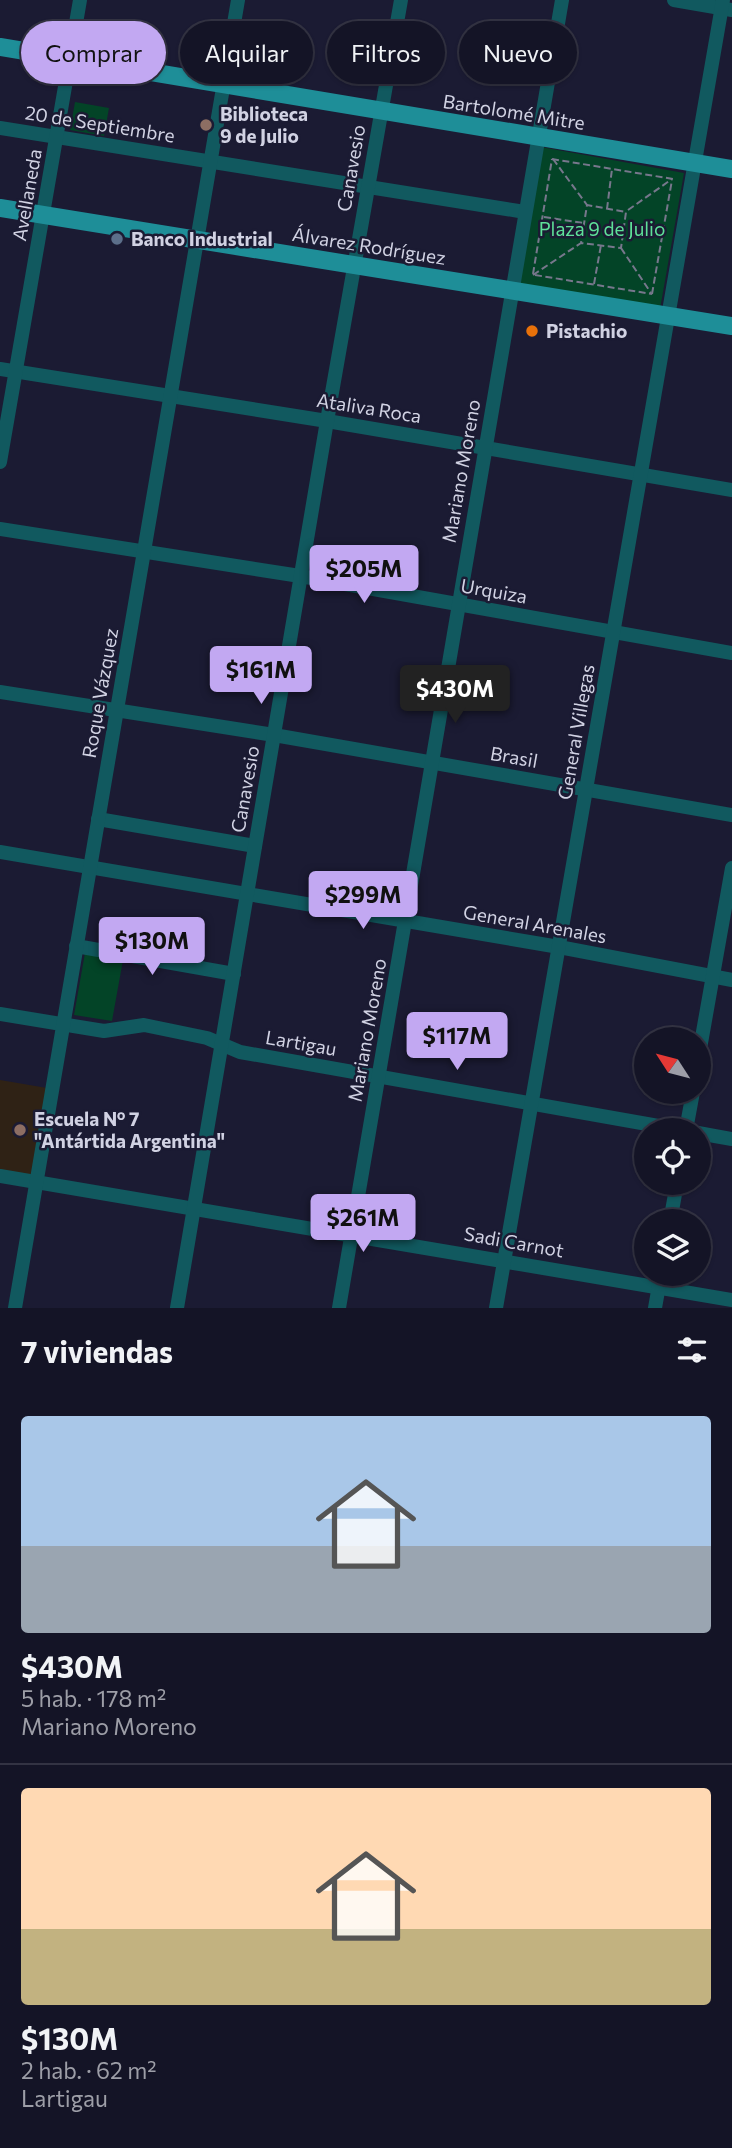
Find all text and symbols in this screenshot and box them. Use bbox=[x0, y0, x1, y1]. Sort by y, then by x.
chip: Comprar bbox=[21, 21, 166, 84]
chip: Alquilar bbox=[180, 21, 313, 84]
chip: Filtros bbox=[327, 21, 445, 84]
chip: Nuevo bbox=[459, 21, 577, 84]
street label: Bartolomé Mitre bbox=[441, 89, 587, 134]
street label: 20 de Septiembre bbox=[24, 100, 177, 147]
place label: Biblioteca 9 de Julio bbox=[220, 102, 308, 147]
marker: Biblioteca 9 de Julio bbox=[198, 117, 214, 133]
street label: Canavesio bbox=[332, 123, 369, 213]
street label: Avellaneda bbox=[7, 147, 46, 243]
park label: Plaza 9 de Julio bbox=[539, 217, 665, 240]
street label: Álvarez Rodríguez bbox=[291, 222, 447, 269]
place label: Banco Industrial bbox=[131, 227, 273, 250]
marker: Banco Industrial bbox=[109, 231, 125, 247]
place label: Pistachio bbox=[546, 319, 627, 342]
marker: Pistachio bbox=[524, 323, 540, 339]
street label: Ataliva Roca bbox=[315, 388, 423, 427]
street label: Mariano Moreno bbox=[437, 397, 484, 544]
pin: $205M bbox=[315, 546, 413, 605]
text: $205M bbox=[325, 554, 403, 582]
street label: Urquiza bbox=[459, 573, 529, 608]
street label: Roque Vázquez bbox=[77, 626, 122, 760]
pin: $161M bbox=[212, 646, 310, 706]
text: $161M bbox=[226, 655, 296, 683]
street label: General Villegas bbox=[552, 662, 599, 801]
pin: $430M bbox=[406, 666, 504, 725]
text: $430M bbox=[416, 674, 494, 702]
street label: Brasil bbox=[488, 741, 540, 772]
street label: Canavesio bbox=[226, 744, 263, 834]
pin: $299M bbox=[314, 872, 412, 931]
text: $299M bbox=[325, 880, 401, 908]
street label: General Arenales bbox=[462, 900, 609, 947]
pin: $130M bbox=[103, 918, 201, 977]
text: $130M bbox=[115, 926, 189, 954]
street label: Mariano Moreno bbox=[343, 956, 390, 1103]
pin: $117M bbox=[408, 1012, 506, 1072]
text: $117M bbox=[423, 1021, 491, 1049]
street label: Lartigau bbox=[264, 1025, 338, 1060]
north arrow bbox=[634, 1027, 710, 1104]
map controls bbox=[634, 1027, 711, 1286]
place label: Escuela Nº 7 "Antártida Argentina" bbox=[34, 1107, 225, 1152]
button: locate bbox=[634, 1118, 711, 1195]
marker: Escuela Nº 7 "Antártida Argentina" bbox=[12, 1122, 28, 1138]
pin: $261M bbox=[314, 1194, 412, 1254]
text: $261M bbox=[327, 1203, 399, 1231]
button: layers bbox=[634, 1209, 711, 1286]
street label: Sadi Carnot bbox=[462, 1221, 566, 1262]
icon: filters bbox=[673, 1331, 711, 1369]
text: 7 viviendas bbox=[21, 1332, 173, 1369]
icon: home bbox=[303, 1461, 429, 1587]
text: $430M bbox=[21, 1647, 123, 1684]
text: 5 hab. · 178 m² bbox=[21, 1684, 166, 1712]
text: Mariano Moreno bbox=[21, 1712, 197, 1740]
icon: home bbox=[303, 1833, 429, 1959]
text: $130M bbox=[21, 2019, 118, 2056]
text: 2 hab. · 62 m² bbox=[21, 2056, 156, 2084]
text: Lartigau bbox=[21, 2084, 108, 2112]

